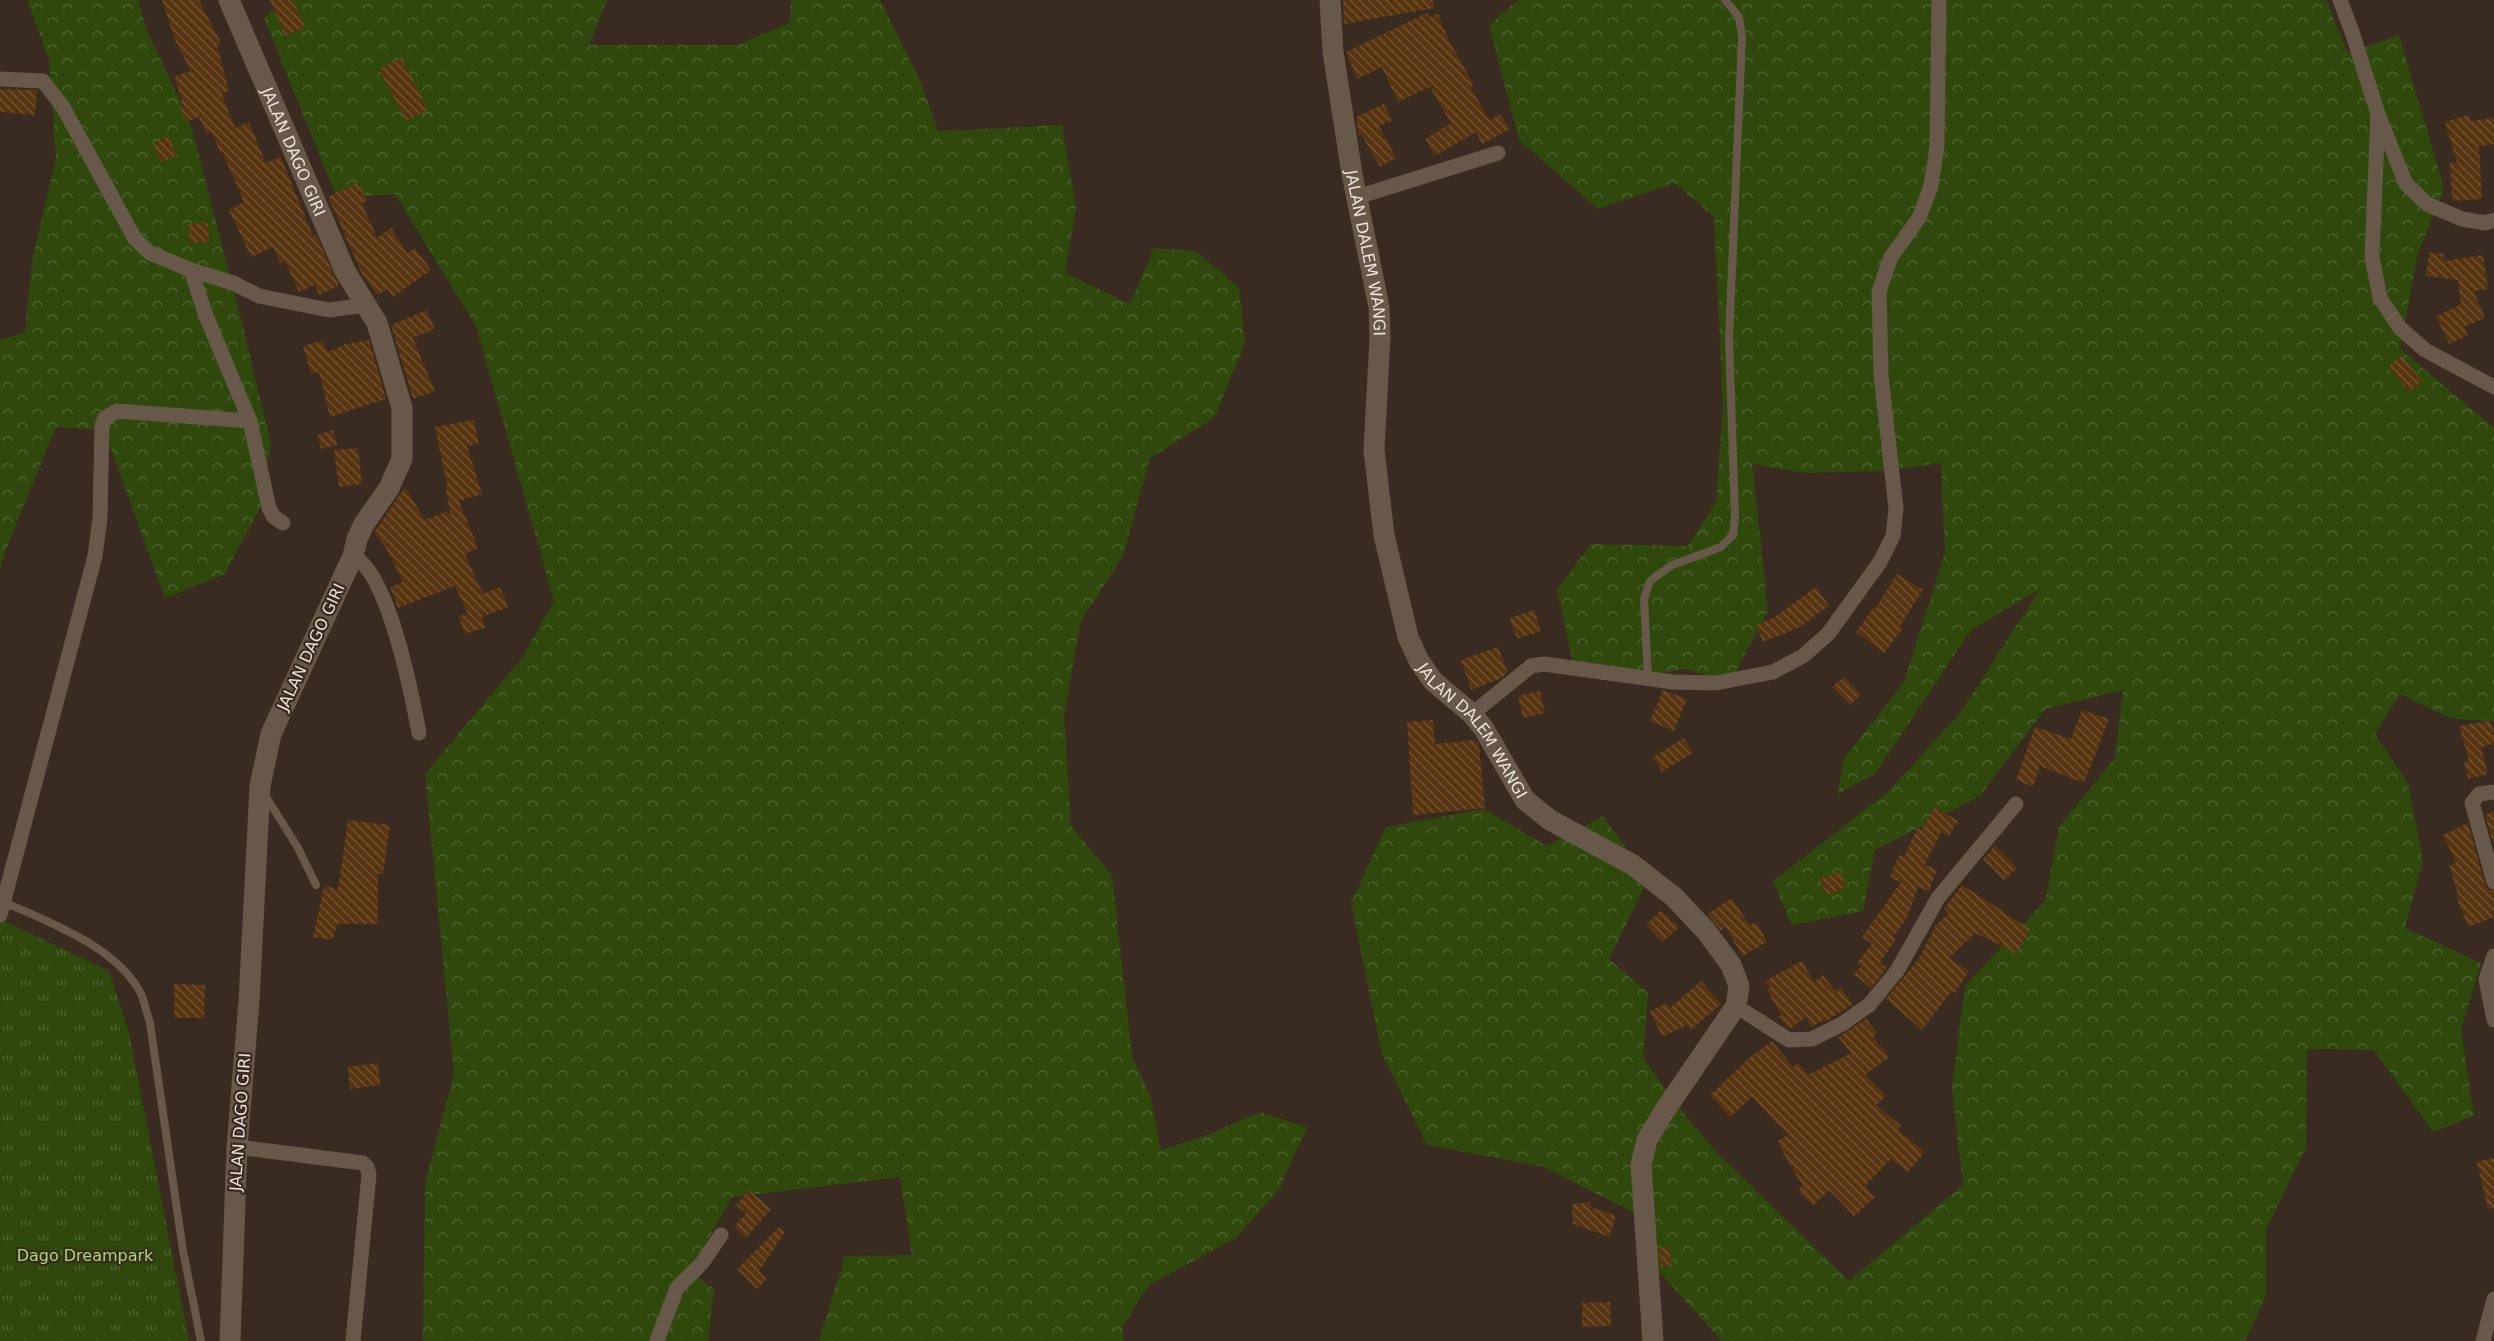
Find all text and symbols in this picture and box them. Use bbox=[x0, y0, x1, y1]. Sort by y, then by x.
street label: JALAN DAGO GIRI bbox=[258, 83, 330, 219]
street label: JALAN DALEM WANGI bbox=[1342, 168, 1389, 336]
street label: JALAN DAGO GIRI bbox=[273, 580, 349, 715]
street label: JALAN DALEM WANGI bbox=[1413, 658, 1531, 802]
street label: JALAN DAGO GIRI bbox=[226, 1052, 254, 1193]
park label: Dago Dreampark bbox=[17, 1246, 154, 1265]

